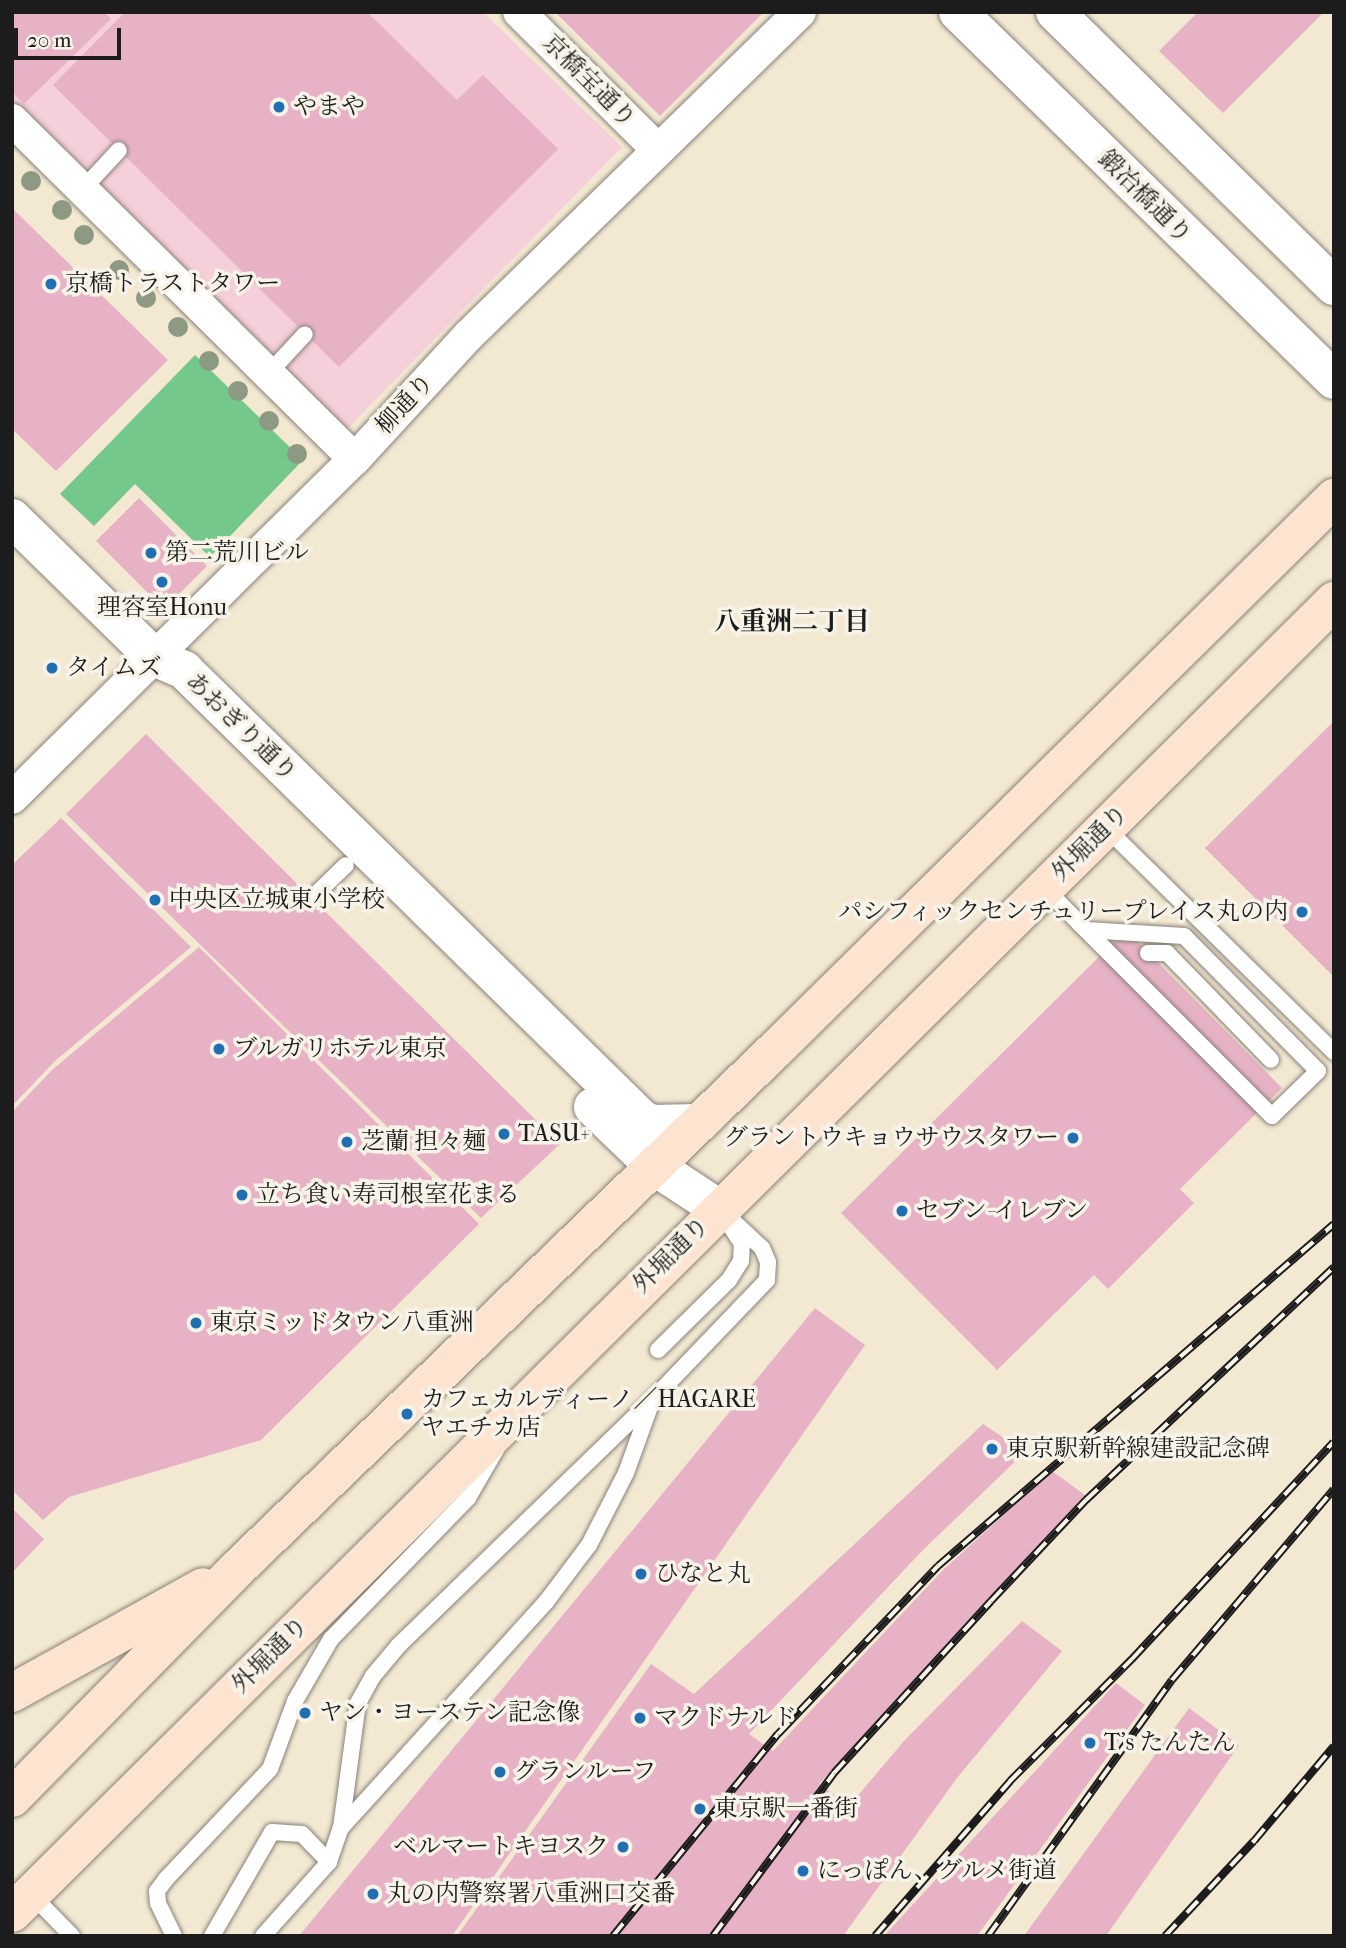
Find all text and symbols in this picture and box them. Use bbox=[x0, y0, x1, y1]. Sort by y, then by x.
scale bar bbox=[18, 14, 124, 58]
text: 20 m bbox=[27, 28, 71, 52]
street label: 京橋宝通り bbox=[536, 28, 642, 134]
place label: やまや bbox=[293, 93, 365, 121]
marker: やまや bbox=[271, 99, 287, 115]
street label: 鍛冶橋通り bbox=[1092, 144, 1198, 250]
place label: 京橋トラストタワー bbox=[65, 270, 281, 298]
marker: 京橋トラストタワー bbox=[43, 276, 59, 292]
street label: 柳通り bbox=[370, 368, 440, 440]
place label: 第二荒川ビル bbox=[165, 539, 309, 567]
marker: 第二荒川ビル bbox=[143, 545, 159, 561]
marker: 理容室Honu bbox=[154, 574, 170, 590]
place label: 理容室Honu bbox=[97, 594, 227, 622]
district label: 八重洲二丁目 bbox=[714, 606, 870, 638]
place label: タイムズ bbox=[66, 654, 162, 682]
marker: タイムズ bbox=[44, 660, 60, 676]
street label: あおぎり通り bbox=[179, 667, 303, 787]
street label: 外堀通り bbox=[1046, 799, 1134, 887]
place label: 中央区立城東小学校 bbox=[169, 886, 385, 914]
marker: 中央区立城東小学校 bbox=[147, 892, 163, 908]
place label: パシフィックセンチュリープレイス丸の内 bbox=[832, 898, 1288, 926]
marker: パシフィックセンチュリープレイス丸の内 bbox=[1294, 904, 1310, 920]
place label: ブルガリホテル東京 bbox=[233, 1035, 449, 1063]
marker: ブルガリホテル東京 bbox=[211, 1041, 227, 1057]
place label: TASU+ bbox=[518, 1120, 590, 1148]
place label: グラントウキョウサウスタワー bbox=[723, 1124, 1059, 1152]
marker: TASU+ bbox=[496, 1126, 512, 1142]
place label: 芝蘭 担々麺 bbox=[361, 1128, 486, 1156]
marker: グラントウキョウサウスタワー bbox=[1065, 1130, 1081, 1146]
marker: 芝蘭 担々麺 bbox=[339, 1134, 355, 1150]
place label: 立ち食い寿司根室花まる bbox=[256, 1181, 520, 1209]
marker: 立ち食い寿司根室花まる bbox=[234, 1187, 250, 1203]
place label: セブン-イレブン bbox=[916, 1197, 1090, 1225]
marker: セブン-イレブン bbox=[894, 1203, 910, 1219]
street label: 外堀通り bbox=[627, 1211, 715, 1299]
place label: 東京ミッドタウン八重洲 bbox=[210, 1309, 474, 1337]
marker: 東京ミッドタウン八重洲 bbox=[188, 1315, 204, 1331]
place label: カフェカルディーノ／HAGARE ヤエチカ店 bbox=[421, 1386, 760, 1442]
marker: カフェカルディーノ／HAGARE ヤエチカ店 bbox=[399, 1406, 415, 1422]
place label: 東京駅新幹線建設記念碑 bbox=[1006, 1435, 1270, 1463]
marker: 東京駅新幹線建設記念碑 bbox=[984, 1441, 1000, 1457]
place label: ひなと丸 bbox=[655, 1560, 751, 1588]
marker: ひなと丸 bbox=[633, 1566, 649, 1582]
street label: 外堀通り bbox=[226, 1611, 314, 1699]
place label: ヤン・ヨーステン記念像 bbox=[319, 1699, 583, 1727]
place label: マクドナルド bbox=[654, 1704, 798, 1732]
marker: ヤン・ヨーステン記念像 bbox=[297, 1705, 313, 1721]
marker: マクドナルド bbox=[632, 1710, 648, 1726]
place label: T's たんたん bbox=[1104, 1729, 1235, 1757]
marker: T's たんたん bbox=[1082, 1735, 1098, 1751]
place label: グランルーフ bbox=[514, 1758, 658, 1786]
marker: グランルーフ bbox=[492, 1764, 508, 1780]
place label: 東京駅一番街 bbox=[714, 1795, 858, 1823]
marker: 東京駅一番街 bbox=[692, 1801, 708, 1817]
place label: ベルマートキヨスク bbox=[393, 1833, 609, 1861]
marker: ベルマートキヨスク bbox=[615, 1839, 631, 1855]
place label: にっぽん、グルメ街道 bbox=[817, 1857, 1058, 1885]
marker: にっぽん、グルメ街道 bbox=[795, 1863, 811, 1879]
place label: 丸の内警察署八重洲口交番 bbox=[387, 1880, 675, 1908]
marker: 丸の内警察署八重洲口交番 bbox=[365, 1886, 381, 1902]

